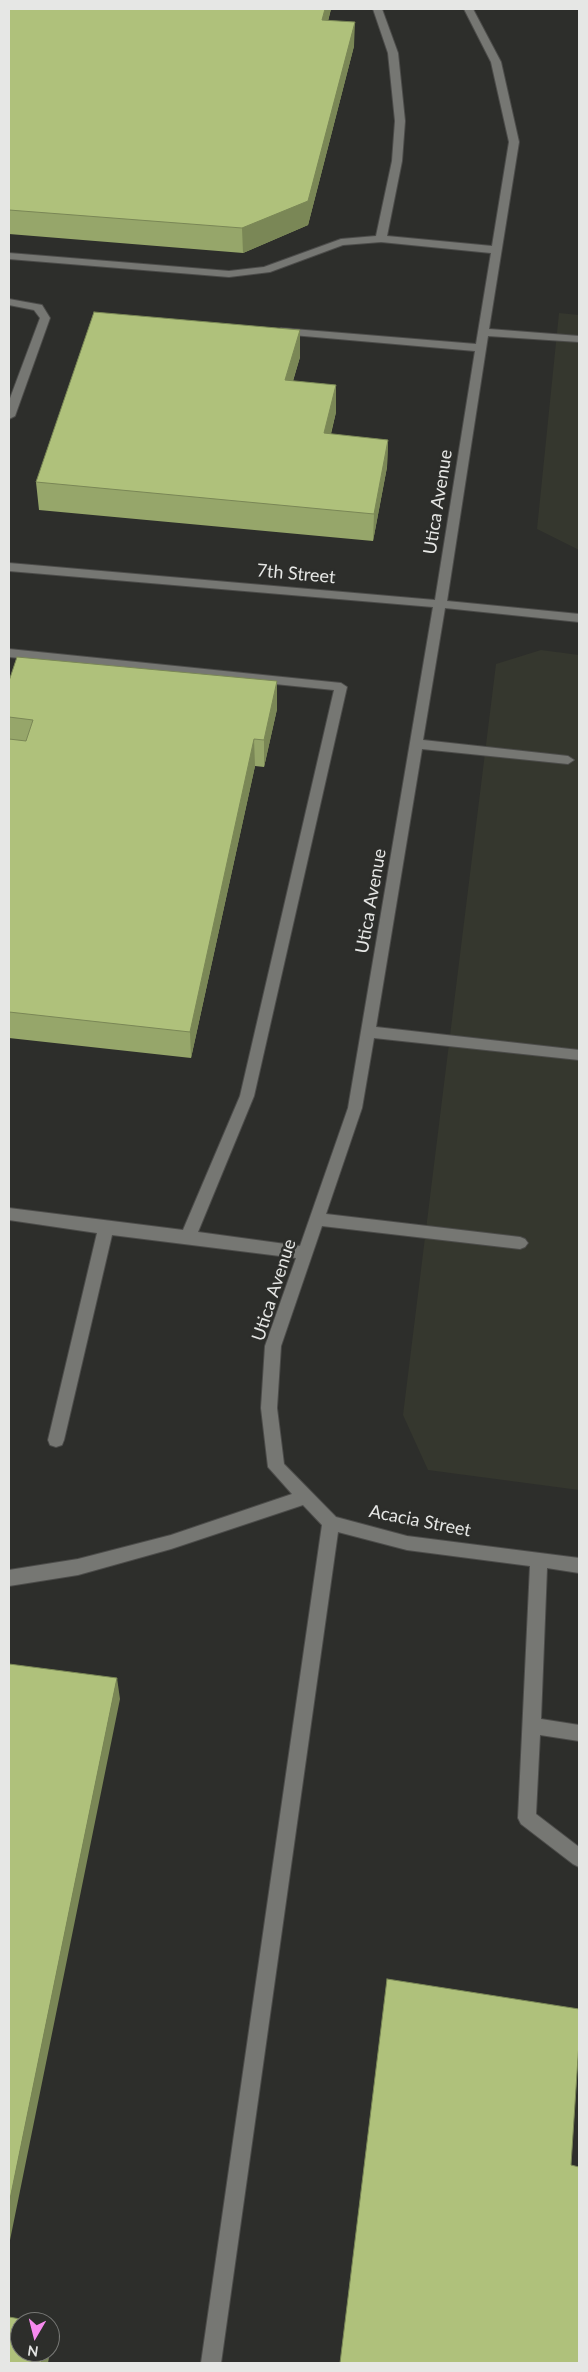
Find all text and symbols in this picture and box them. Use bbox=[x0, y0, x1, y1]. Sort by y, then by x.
street label: Utica Avenue bbox=[419, 448, 457, 556]
street label: 7th Street bbox=[256, 560, 336, 588]
street label: Utica Avenue bbox=[351, 847, 391, 955]
street label: Utica Avenue bbox=[247, 1236, 301, 1344]
street label: Acacia Street bbox=[367, 1501, 473, 1541]
north arrow bbox=[10, 2312, 60, 2362]
text: N bbox=[26, 2342, 40, 2361]

